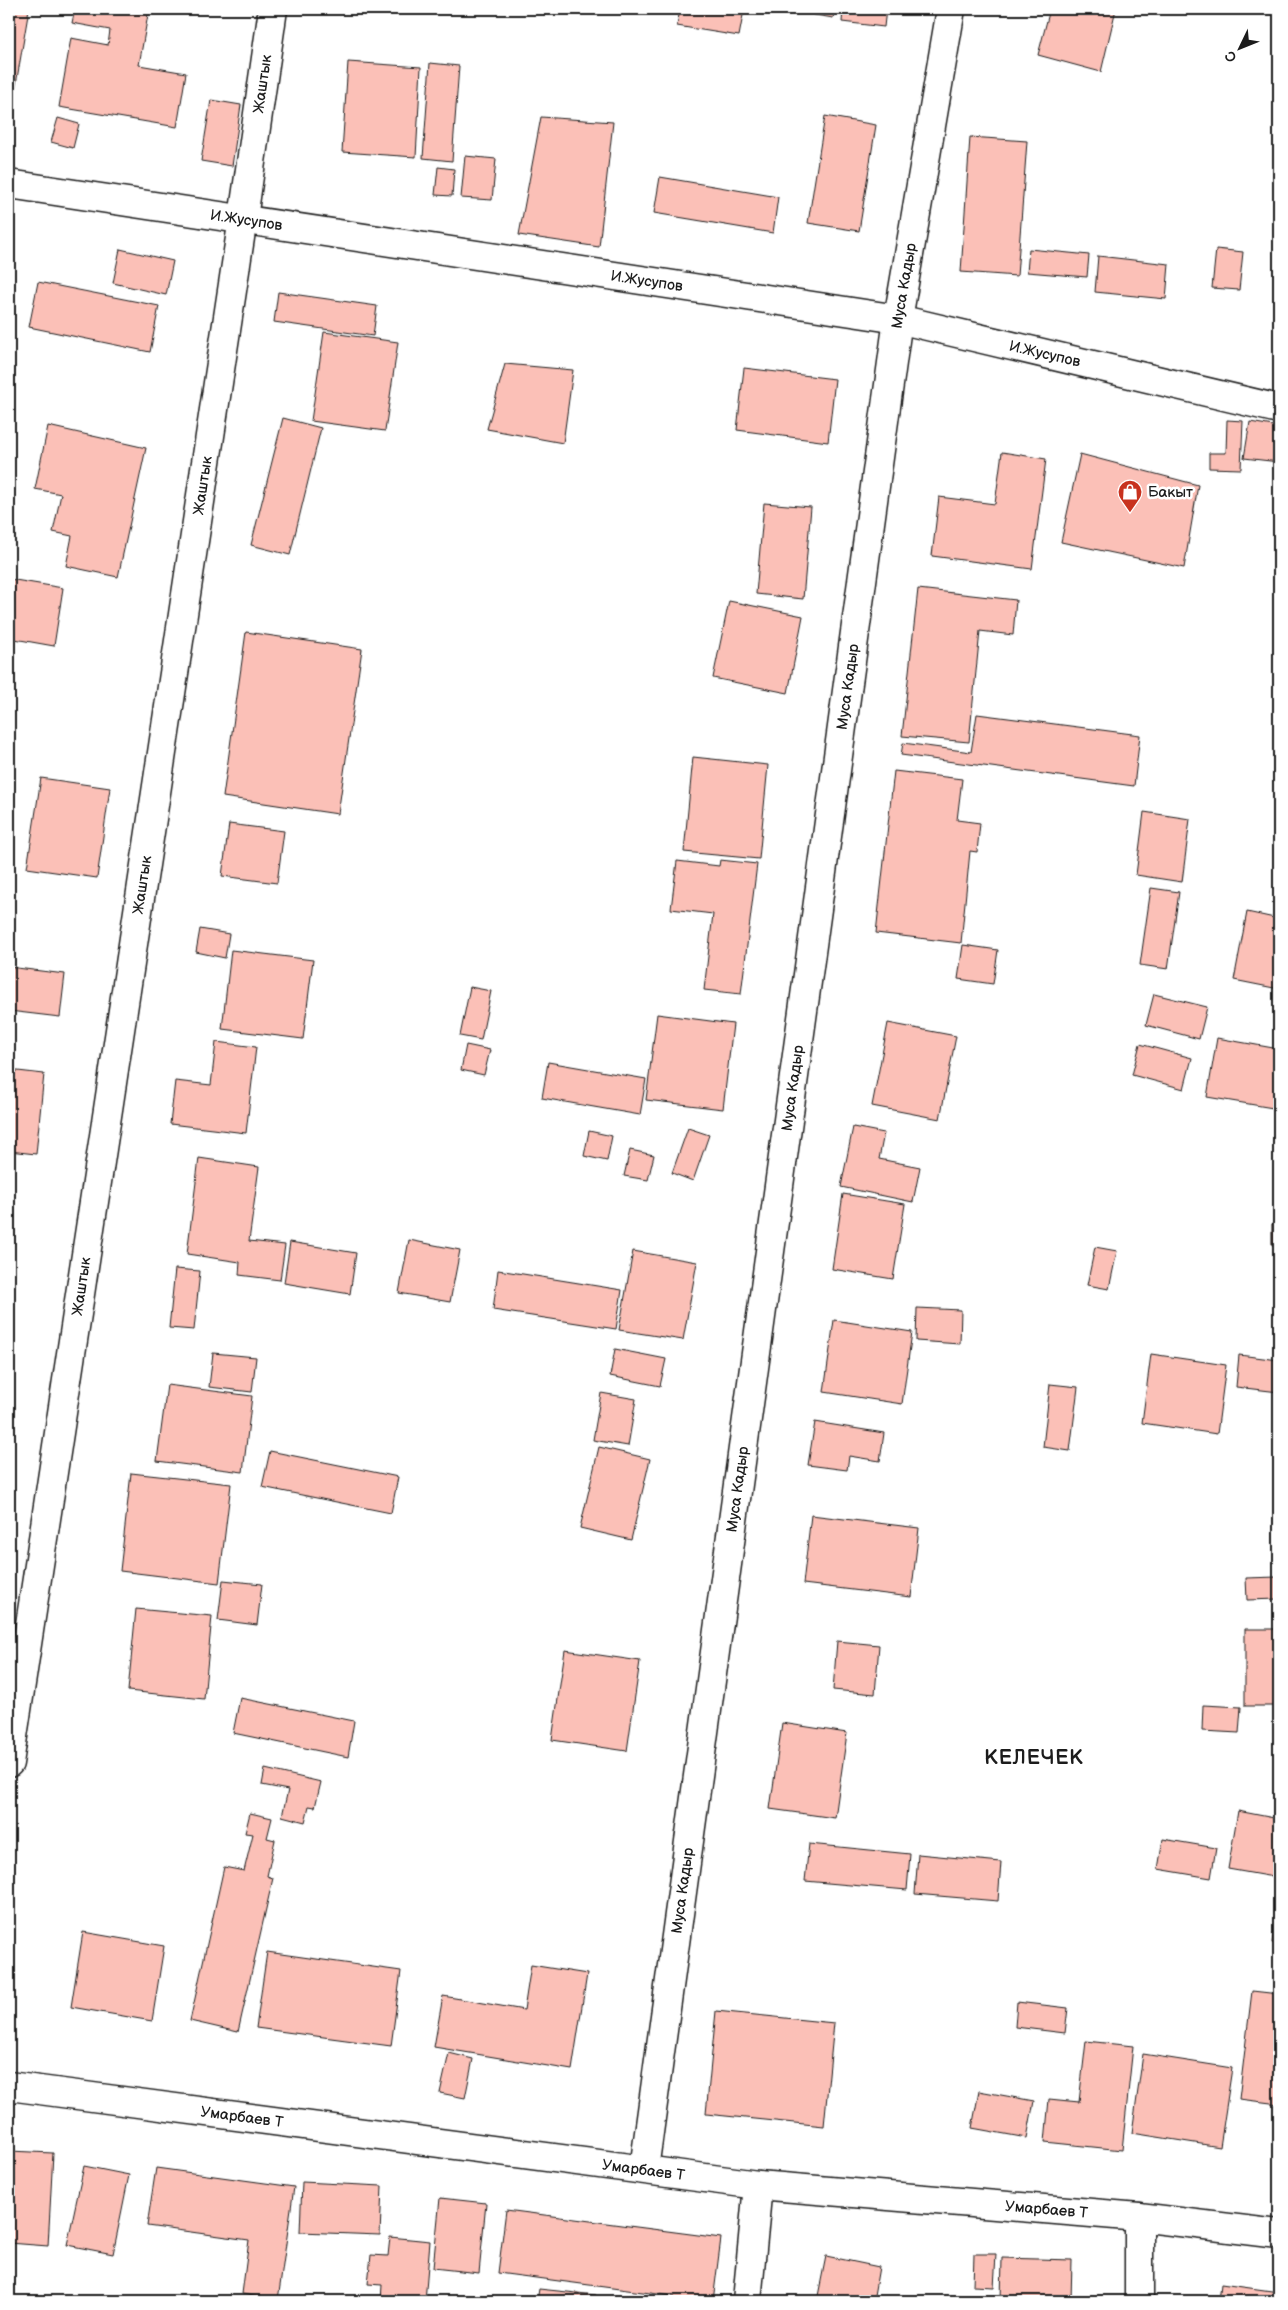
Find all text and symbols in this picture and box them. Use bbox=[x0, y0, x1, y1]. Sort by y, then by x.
north arrow bbox=[1216, 22, 1266, 72]
text: С bbox=[1221, 47, 1240, 66]
street label: Жаштык bbox=[249, 53, 276, 115]
street label: И.Жусупов bbox=[209, 206, 284, 235]
street label: Муса Кадыр bbox=[888, 241, 921, 330]
street label: И.Жусупов bbox=[609, 266, 684, 296]
street label: И.Жусупов bbox=[1007, 337, 1082, 372]
street label: Жаштык bbox=[189, 455, 217, 516]
shop icon: Бакыт bbox=[1117, 479, 1143, 513]
place label: Бакыт bbox=[1148, 483, 1193, 502]
street label: Муса Кадыр bbox=[833, 642, 863, 731]
street label: Жаштык bbox=[129, 854, 156, 916]
street label: Муса Кадыр bbox=[778, 1043, 808, 1132]
street label: Жаштык bbox=[68, 1256, 96, 1317]
street label: Муса Кадыр bbox=[722, 1445, 753, 1534]
district label: КЕЛЕЧЕК bbox=[984, 1746, 1084, 1770]
street label: Муса Кадыр bbox=[667, 1846, 698, 1935]
street label: Умарбаев Т bbox=[199, 2102, 285, 2132]
street label: Умарбаев Т bbox=[601, 2155, 686, 2185]
street label: Умарбаев Т bbox=[1004, 2197, 1089, 2223]

